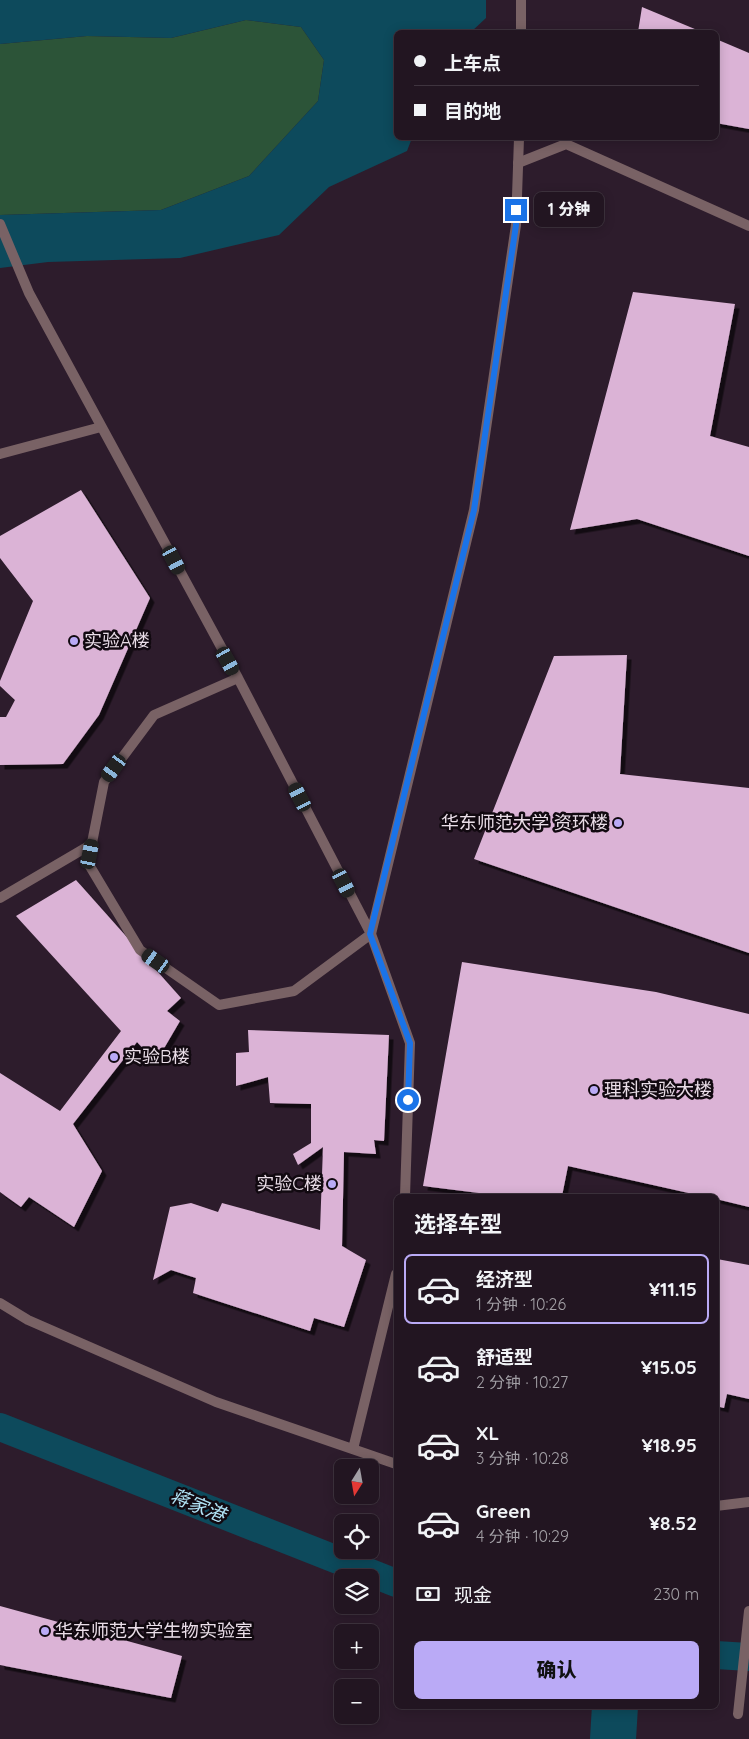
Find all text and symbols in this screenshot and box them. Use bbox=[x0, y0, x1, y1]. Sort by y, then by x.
text: 上车点 bbox=[444, 51, 501, 75]
text: 目的地 bbox=[444, 99, 501, 123]
callout: 1 分钟 bbox=[534, 192, 604, 228]
route end bbox=[505, 199, 527, 221]
text: 1 分钟 bbox=[548, 199, 590, 219]
car bbox=[160, 543, 187, 577]
place label: 实验A楼 bbox=[84, 629, 150, 652]
marker: 实验A楼 bbox=[68, 635, 80, 647]
car bbox=[214, 644, 241, 678]
car bbox=[99, 751, 128, 785]
car bbox=[286, 780, 313, 814]
place label: 华东师范大学 资环楼 bbox=[441, 811, 608, 834]
marker: 华东师范大学 资环楼 bbox=[612, 817, 624, 829]
car bbox=[79, 838, 100, 870]
car bbox=[330, 866, 357, 900]
car bbox=[139, 946, 172, 976]
place label: 实验B楼 bbox=[124, 1045, 190, 1068]
marker: 实验B楼 bbox=[108, 1051, 120, 1063]
place label: 理科实验大楼 bbox=[604, 1078, 712, 1101]
marker: 理科实验大楼 bbox=[588, 1084, 600, 1096]
route start bbox=[397, 1089, 419, 1111]
place label: 实验C楼 bbox=[256, 1172, 322, 1195]
marker: 实验C楼 bbox=[326, 1178, 338, 1190]
text: 选择车型 bbox=[414, 1210, 502, 1238]
icon: car bbox=[416, 1267, 461, 1312]
text: 经济型 bbox=[476, 1267, 533, 1291]
text: ¥11.15 bbox=[649, 1277, 697, 1301]
text: 1 分钟 · 10:26 bbox=[476, 1294, 566, 1314]
icon: car bbox=[416, 1345, 461, 1390]
text: 舒适型 bbox=[476, 1345, 533, 1369]
text: ¥15.05 bbox=[641, 1355, 697, 1379]
text: 2 分钟 · 10:27 bbox=[476, 1372, 568, 1392]
text: XL bbox=[476, 1421, 499, 1445]
icon: car bbox=[416, 1423, 461, 1468]
text: ¥18.95 bbox=[641, 1433, 697, 1457]
text: 3 分钟 · 10:28 bbox=[476, 1448, 569, 1468]
north arrow bbox=[334, 1459, 379, 1504]
map controls bbox=[334, 1459, 379, 1724]
water label: 蒋家港 bbox=[167, 1483, 232, 1528]
text: Green bbox=[476, 1499, 531, 1523]
icon: car bbox=[416, 1501, 461, 1546]
text: ¥8.52 bbox=[649, 1511, 697, 1535]
button: locate bbox=[334, 1514, 379, 1559]
text: 4 分钟 · 10:29 bbox=[476, 1526, 569, 1546]
button: layers bbox=[334, 1569, 379, 1614]
icon: cash bbox=[414, 1580, 442, 1608]
text: 现金 bbox=[454, 1583, 492, 1607]
text: 230 m bbox=[653, 1584, 699, 1604]
place label: 华东师范大学生物实验室 bbox=[55, 1619, 253, 1642]
button: + bbox=[334, 1624, 379, 1669]
marker: 华东师范大学生物实验室 bbox=[39, 1625, 51, 1637]
button: 确认 bbox=[414, 1641, 699, 1699]
button: − bbox=[334, 1679, 379, 1724]

